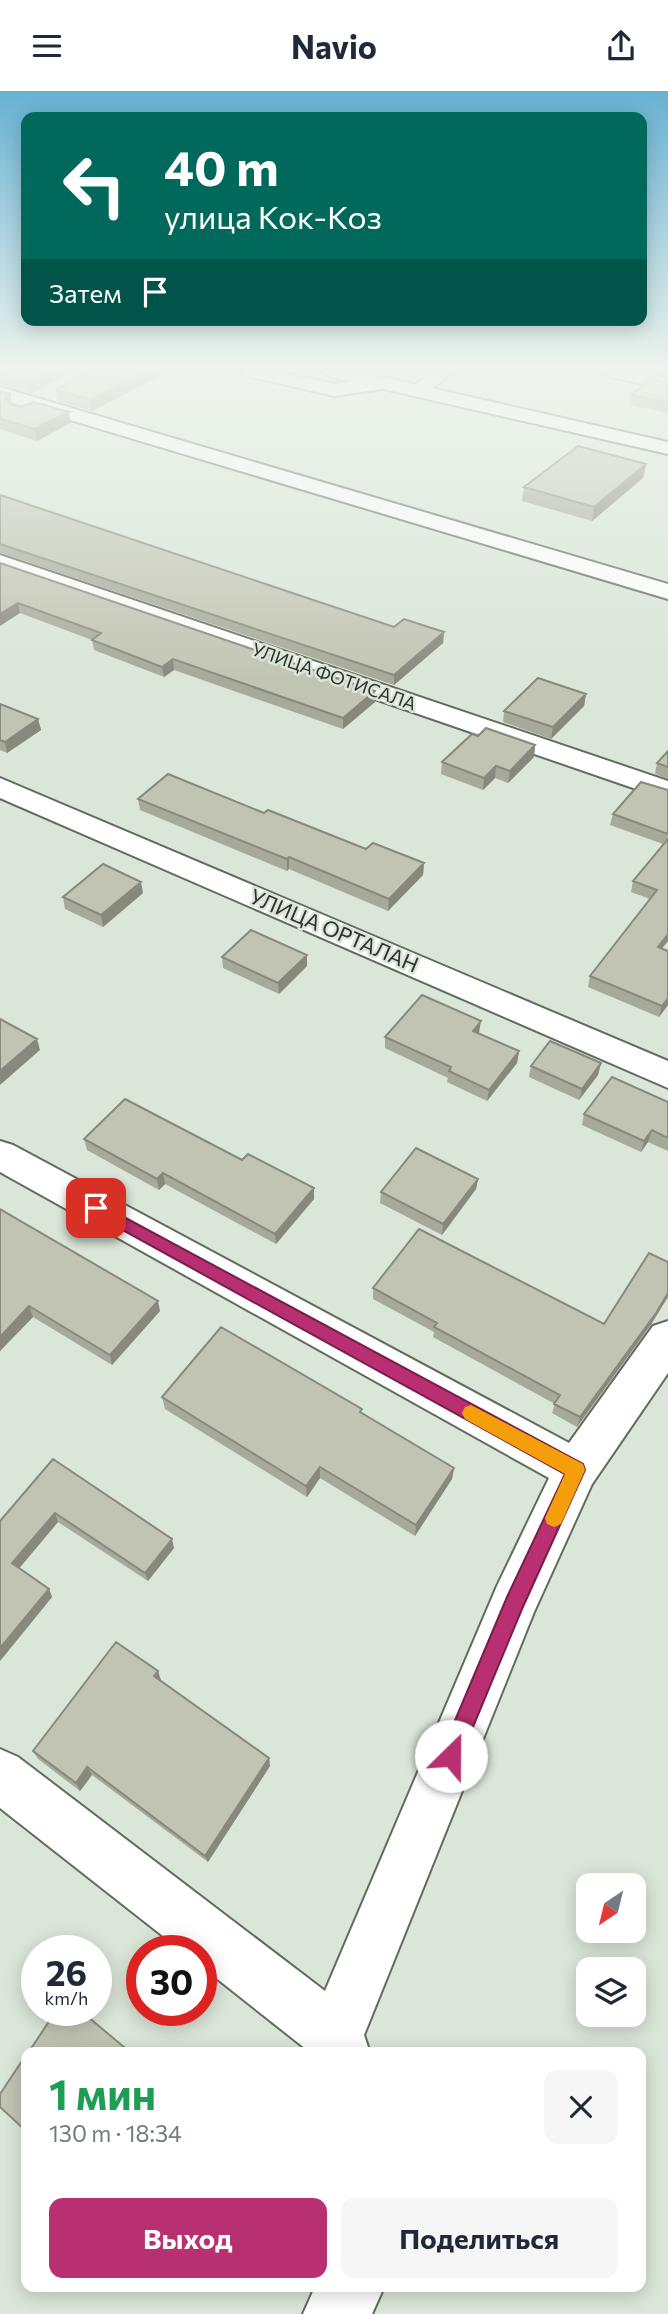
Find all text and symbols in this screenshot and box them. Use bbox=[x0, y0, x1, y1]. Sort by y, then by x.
text: Navio bbox=[291, 26, 377, 66]
icon: menu bbox=[28, 27, 66, 65]
icon: share bbox=[602, 27, 640, 65]
text: 40 m bbox=[164, 136, 279, 196]
icon: left bbox=[49, 140, 140, 231]
text: улица Кок-Коз bbox=[164, 196, 382, 236]
icon: arrive bbox=[136, 273, 174, 311]
text: Затем bbox=[49, 277, 122, 308]
street label: УЛИЦА ФОТИСАЛА bbox=[249, 638, 419, 715]
street label: УЛИЦА ОРТАЛАН bbox=[246, 883, 423, 976]
pin bbox=[66, 1178, 126, 1238]
icon: arrive bbox=[77, 1189, 115, 1227]
position arrow bbox=[414, 1719, 488, 1793]
north arrow bbox=[576, 1873, 646, 1943]
map controls bbox=[576, 1873, 646, 2027]
speed limit sign: 30 bbox=[126, 1935, 217, 2026]
text: 26 bbox=[46, 1950, 87, 1993]
button: layers bbox=[576, 1957, 646, 2027]
text: km/h bbox=[45, 1987, 88, 2009]
text: 1 мин bbox=[49, 2067, 156, 2119]
button: close bbox=[544, 2070, 618, 2144]
text: 130 m · 18:34 bbox=[49, 2119, 182, 2147]
button: Выход bbox=[49, 2198, 327, 2278]
button: Поделиться bbox=[341, 2198, 618, 2278]

